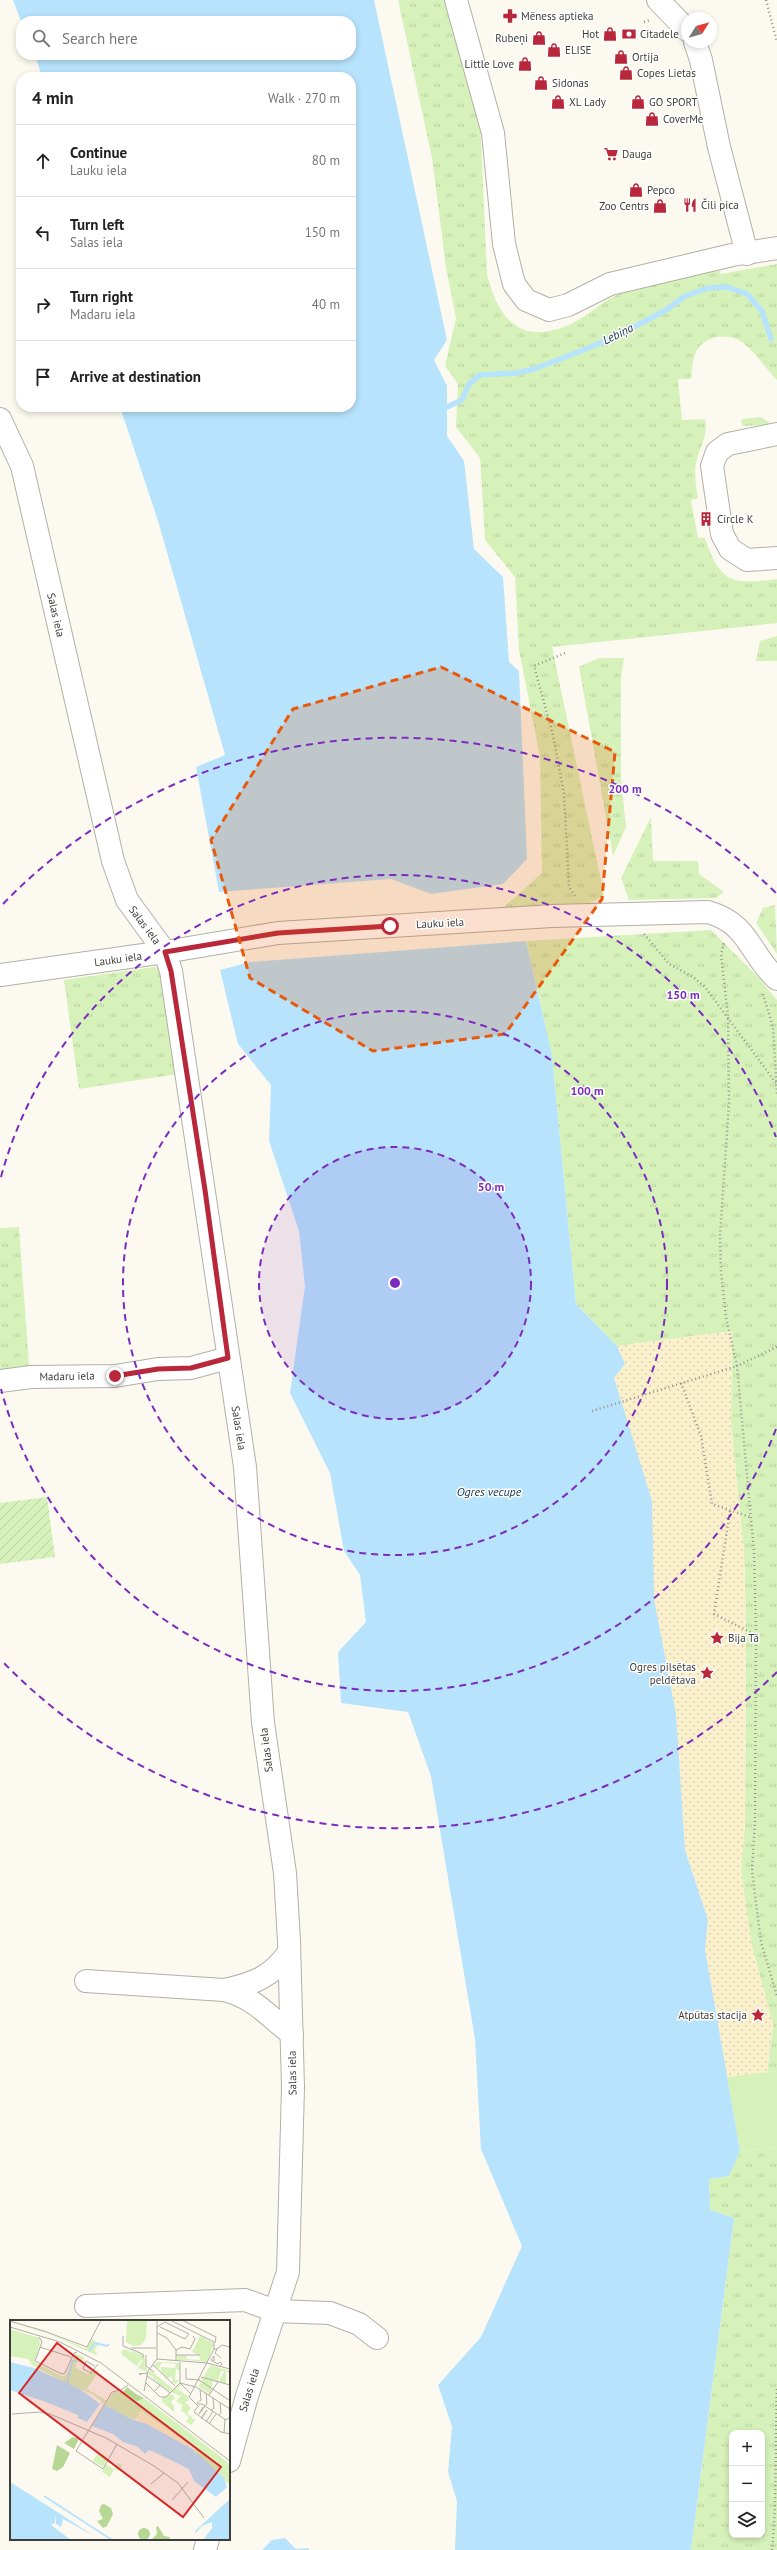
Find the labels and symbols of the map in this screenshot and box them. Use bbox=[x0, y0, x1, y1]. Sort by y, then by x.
pharmacy icon: Mēness aptieka bbox=[502, 8, 518, 24]
place label: Mēness aptieka bbox=[521, 9, 594, 23]
north arrow bbox=[681, 12, 717, 48]
shop icon: Hot bbox=[602, 26, 618, 42]
bank icon: Citadele bbox=[621, 26, 637, 42]
place label: Hot bbox=[582, 27, 599, 41]
place label: Citadele bbox=[640, 27, 679, 41]
shop icon: Rubeņi bbox=[531, 30, 547, 46]
place label: Rubeņi bbox=[495, 31, 528, 46]
shop icon: ELISE bbox=[546, 42, 562, 58]
place label: ELISE bbox=[565, 43, 592, 57]
shop icon: Ortija bbox=[613, 49, 629, 65]
place label: Ortija bbox=[632, 50, 659, 64]
shop icon: Little Love bbox=[517, 56, 533, 72]
place label: Little Love bbox=[465, 57, 514, 71]
shop icon: Copes Lietas bbox=[618, 65, 634, 81]
place label: Copes Lietas bbox=[637, 66, 696, 80]
shop icon: Sidonas bbox=[533, 75, 549, 91]
place label: Sidonas bbox=[552, 76, 589, 90]
shop icon: XL Lady bbox=[550, 94, 566, 110]
shop icon: GO SPORT bbox=[630, 94, 646, 110]
place label: XL Lady bbox=[569, 95, 607, 109]
place label: GO SPORT bbox=[649, 95, 698, 109]
shop icon: CoverMe bbox=[644, 111, 660, 127]
place label: CoverMe bbox=[663, 112, 704, 126]
supermarket icon: Dauga bbox=[603, 146, 619, 162]
place label: Dauga bbox=[622, 147, 652, 161]
shop icon: Pepco bbox=[628, 182, 644, 198]
place label: Pepco bbox=[647, 183, 675, 197]
restaurant icon: Čili pica bbox=[682, 197, 698, 213]
shop icon: Zoo Centrs bbox=[652, 198, 668, 214]
place label: Čili pica bbox=[701, 198, 739, 212]
place label: Zoo Centrs bbox=[599, 199, 649, 213]
water label: Lebiņa bbox=[600, 320, 636, 348]
building icon: Circle K bbox=[698, 511, 714, 527]
place label: Circle K bbox=[717, 512, 754, 526]
street label: Salas iela bbox=[44, 592, 68, 638]
text: 200 m bbox=[608, 781, 642, 796]
street label: Salas iela bbox=[126, 903, 164, 947]
street label: Lauku iela bbox=[416, 915, 464, 931]
route start bbox=[381, 917, 399, 935]
street label: Lauku iela bbox=[93, 949, 143, 969]
text: 150 m bbox=[666, 987, 700, 1002]
text: 100 m bbox=[570, 1083, 604, 1098]
text: 50 m bbox=[478, 1179, 504, 1194]
centre of rings bbox=[388, 1276, 402, 1290]
route end bbox=[106, 1367, 124, 1385]
street label: Madaru iela bbox=[39, 1369, 95, 1383]
street label: Salas iela bbox=[229, 1405, 249, 1451]
water label: Ogres vecupe bbox=[457, 1484, 522, 1499]
place icon: Bija Tā bbox=[709, 1630, 725, 1646]
place label: Bija Tā bbox=[728, 1631, 759, 1645]
place label: Ogres pilsētas peldētava bbox=[630, 1660, 696, 1687]
place icon: Ogres pilsētas peldētava bbox=[699, 1665, 715, 1681]
street label: Salas iela bbox=[256, 1727, 276, 1773]
place icon: Atpūtas stacija bbox=[750, 2007, 766, 2023]
place label: Atpūtas stacija bbox=[678, 2008, 747, 2022]
street label: Salas iela bbox=[285, 2051, 299, 2095]
inset map bbox=[10, 2320, 230, 2540]
street label: Salas iela bbox=[236, 2367, 262, 2413]

